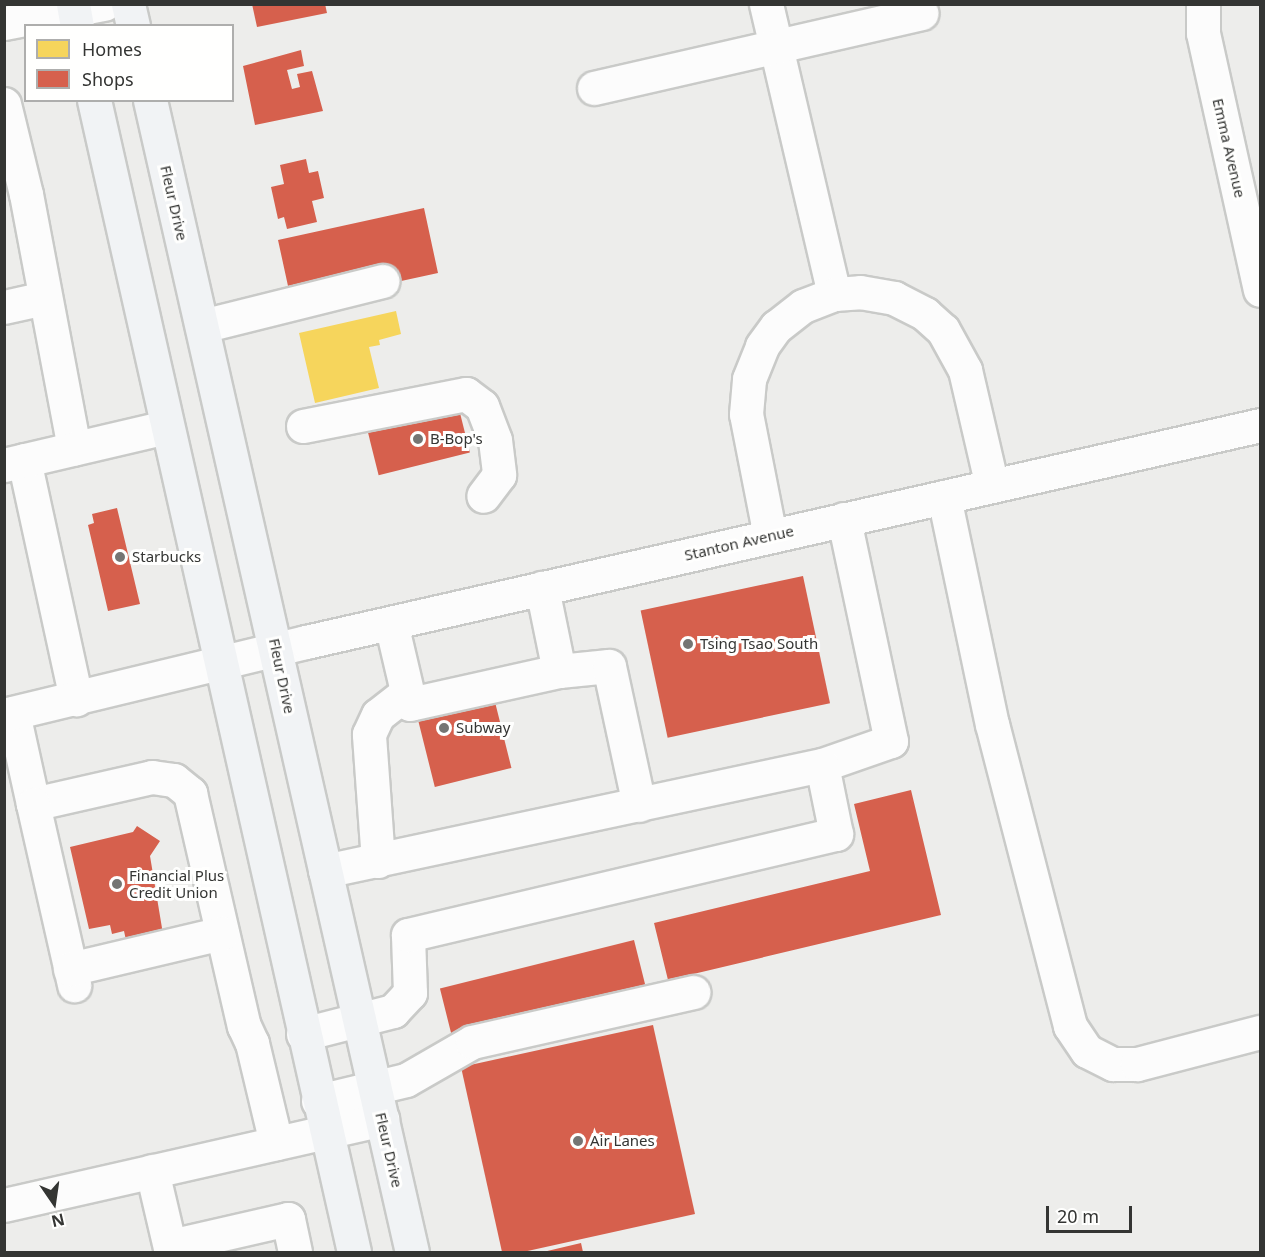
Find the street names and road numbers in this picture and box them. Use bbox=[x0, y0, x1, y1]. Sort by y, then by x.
street label: Emma Avenue bbox=[1209, 97, 1249, 199]
street label: Fleur Drive bbox=[157, 164, 191, 242]
street label: Stanton Avenue bbox=[683, 522, 795, 564]
street label: Fleur Drive bbox=[265, 637, 299, 715]
street label: Fleur Drive bbox=[372, 1111, 406, 1189]

